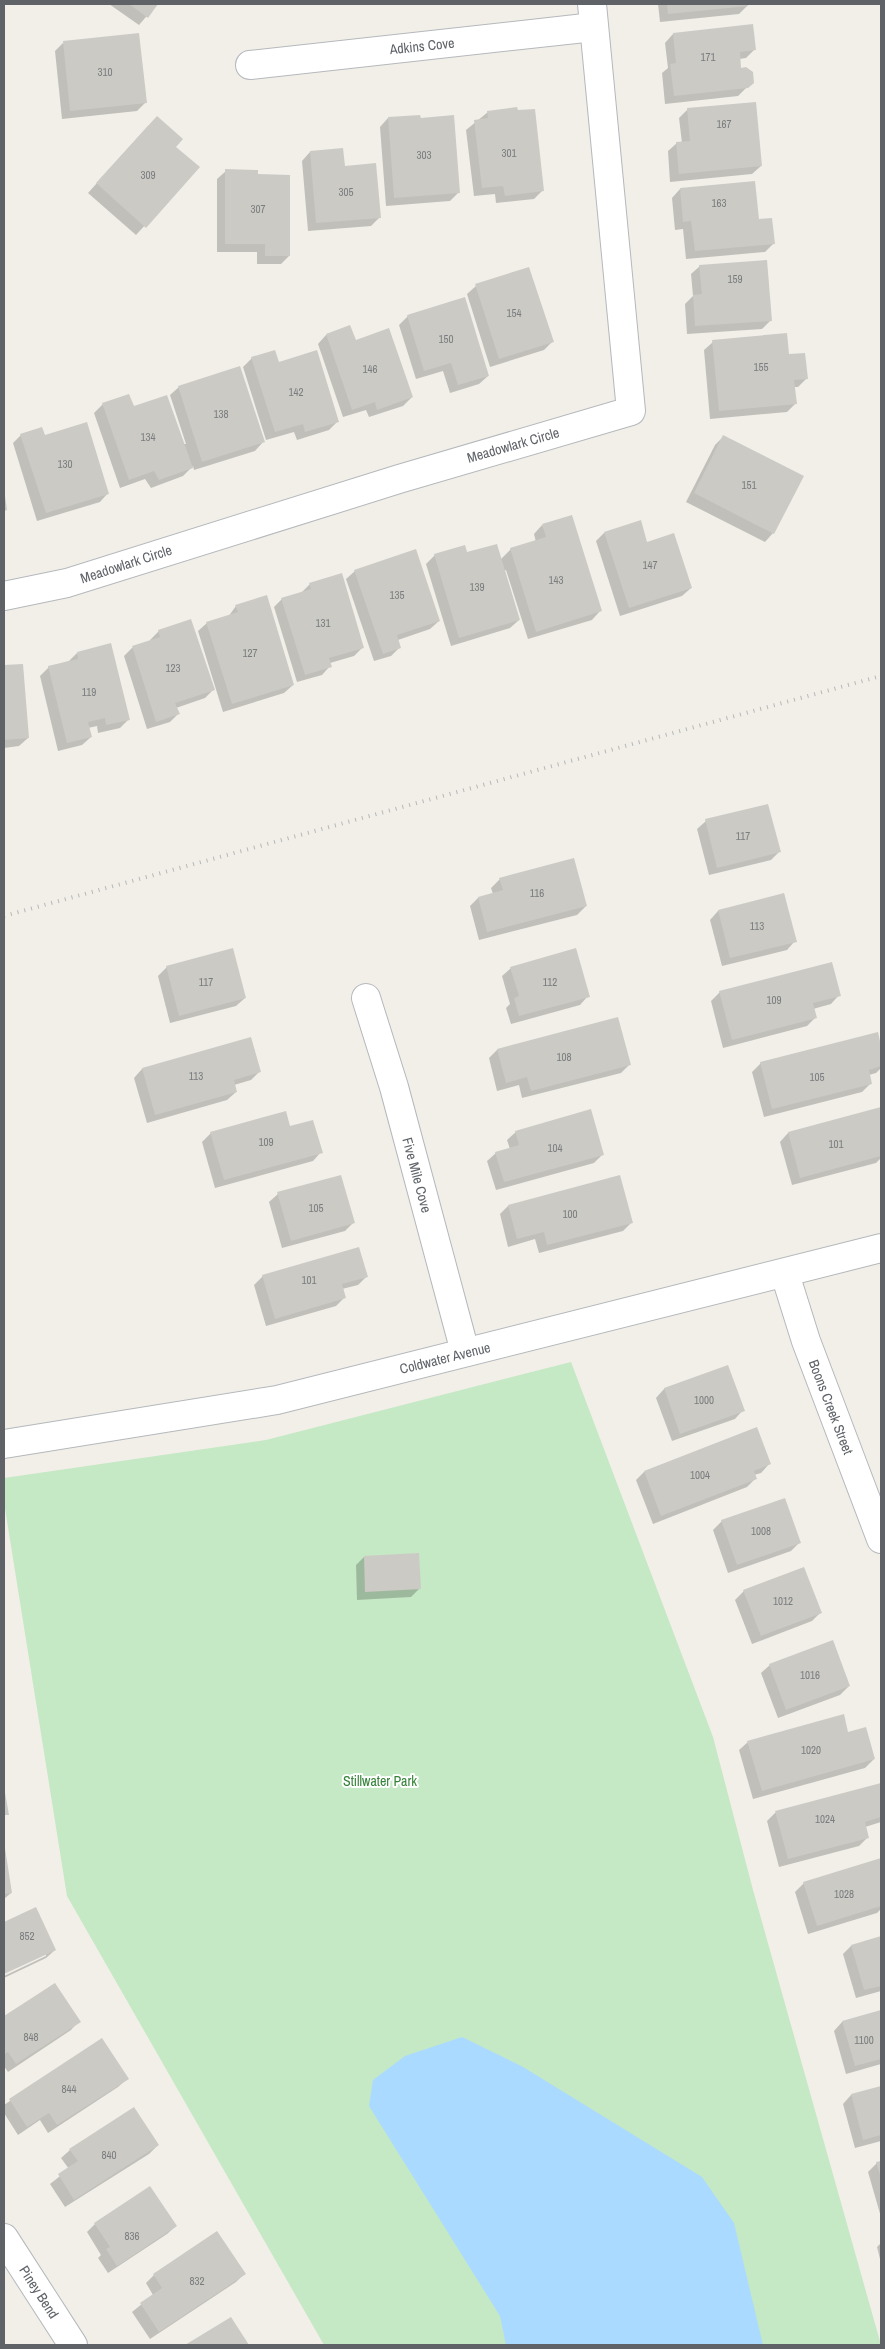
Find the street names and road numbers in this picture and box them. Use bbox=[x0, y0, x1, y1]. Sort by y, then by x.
street label: Adkins Cove bbox=[388, 34, 455, 58]
street label: Meadowlark Circle bbox=[465, 423, 561, 467]
street label: Meadowlark Circle bbox=[78, 541, 174, 587]
street label: Five Mile Cove bbox=[398, 1135, 436, 1215]
street label: Coldwater Avenue bbox=[398, 1338, 492, 1378]
street label: Boons Creek Street bbox=[805, 1357, 857, 1457]
street label: Piney Bend bbox=[15, 2262, 63, 2322]

